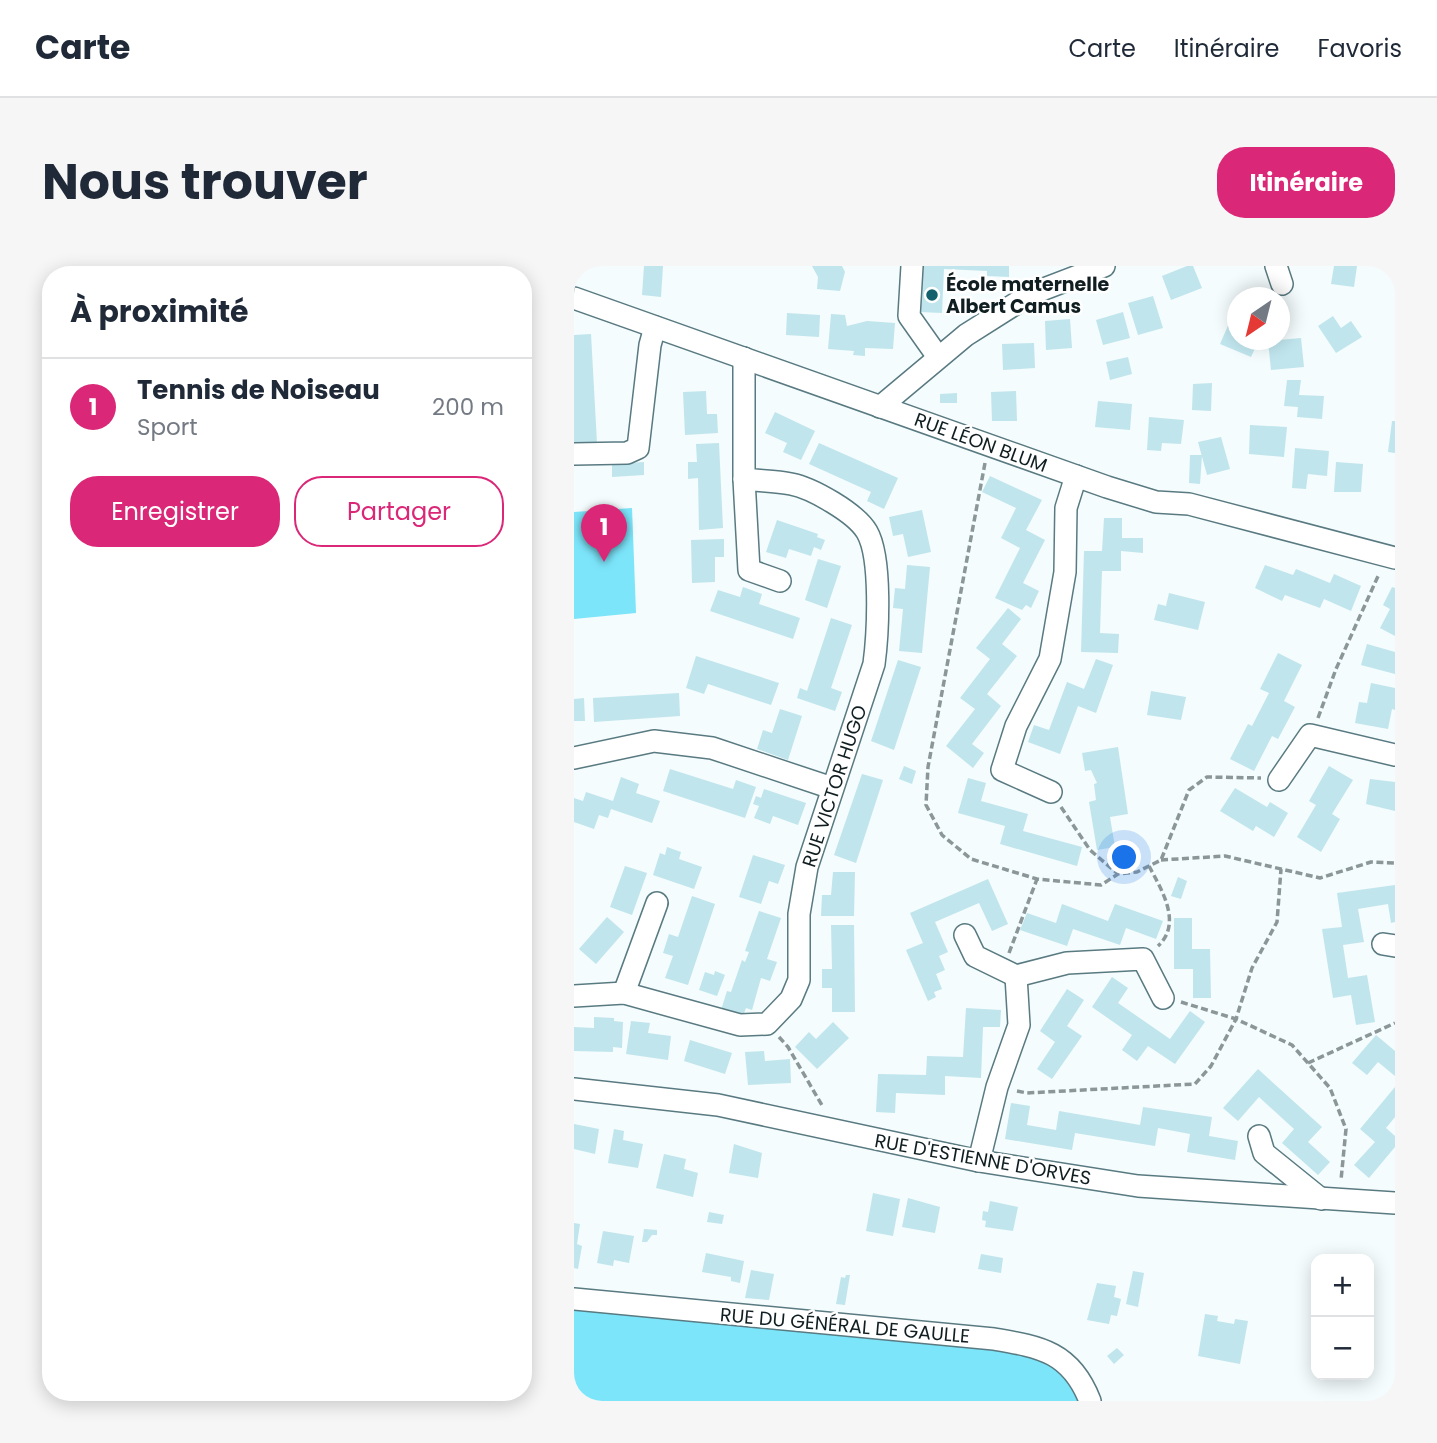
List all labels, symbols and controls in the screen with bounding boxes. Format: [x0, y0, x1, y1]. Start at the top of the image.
text: Carte [35, 24, 130, 71]
text: Carte [1068, 32, 1136, 65]
text: Itinéraire [1174, 32, 1279, 65]
text: Favoris [1317, 32, 1402, 65]
button: Itinéraire [1217, 147, 1395, 218]
text: Nous trouver [42, 148, 368, 216]
place label: École maternelle Albert Camus [946, 271, 1110, 320]
marker: École maternelle Albert Camus [924, 287, 940, 303]
north arrow [1227, 287, 1290, 350]
text: À proximité [70, 290, 249, 333]
text: Tennis de Noiseau [137, 372, 380, 408]
text: 1 [89, 391, 97, 423]
text: 200 m [432, 391, 504, 423]
street label: RUE LÉON BLUM [911, 406, 1051, 479]
text: Sport [137, 411, 198, 443]
button: Enregistrer [70, 476, 280, 547]
button: Partager [294, 476, 504, 547]
pin: 1 [581, 504, 627, 562]
street label: RUE VICTOR HUGO [796, 702, 873, 871]
your location [1107, 840, 1141, 874]
street label: RUE D'ESTIENNE D'ORVES [872, 1127, 1093, 1192]
map controls [1311, 1254, 1374, 1380]
button: + [1311, 1254, 1374, 1317]
street label: RUE DU GÉNÉRAL DE GAULLE [719, 1301, 971, 1350]
button: − [1311, 1317, 1374, 1380]

